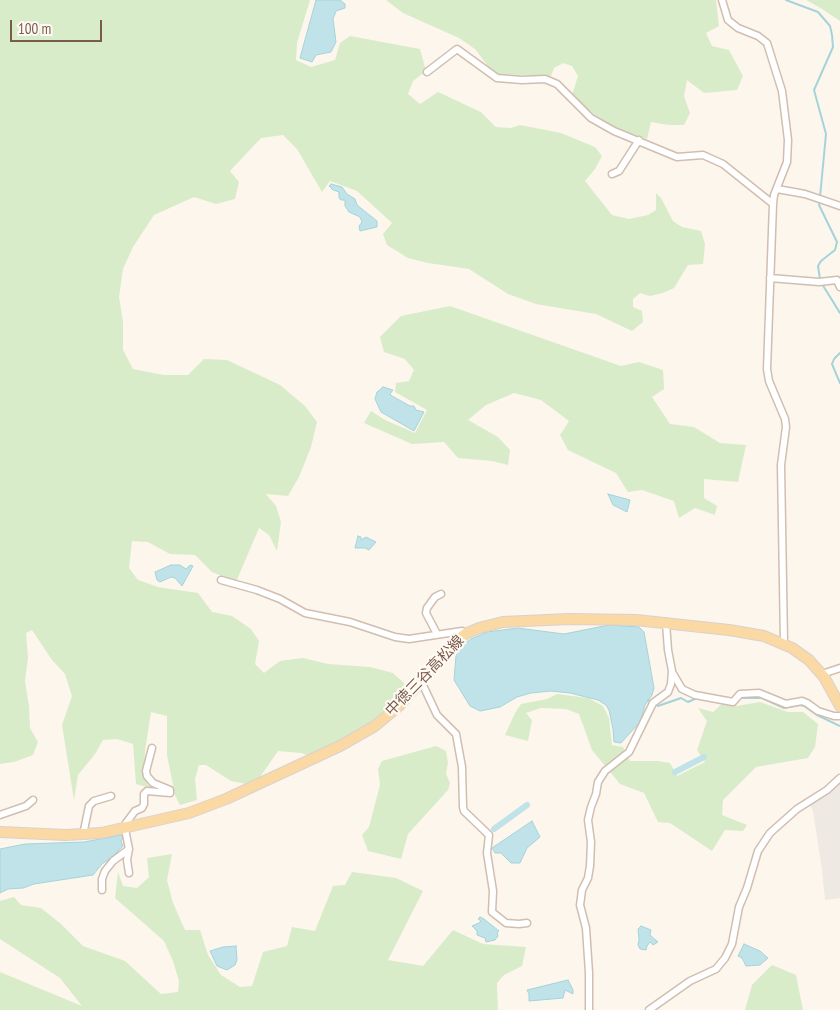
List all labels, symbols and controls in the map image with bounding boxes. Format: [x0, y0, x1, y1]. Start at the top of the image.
scale bar [12, 10, 105, 42]
text: 100 m [18, 19, 51, 38]
street label: 中徳三谷高松線 [382, 632, 468, 720]

